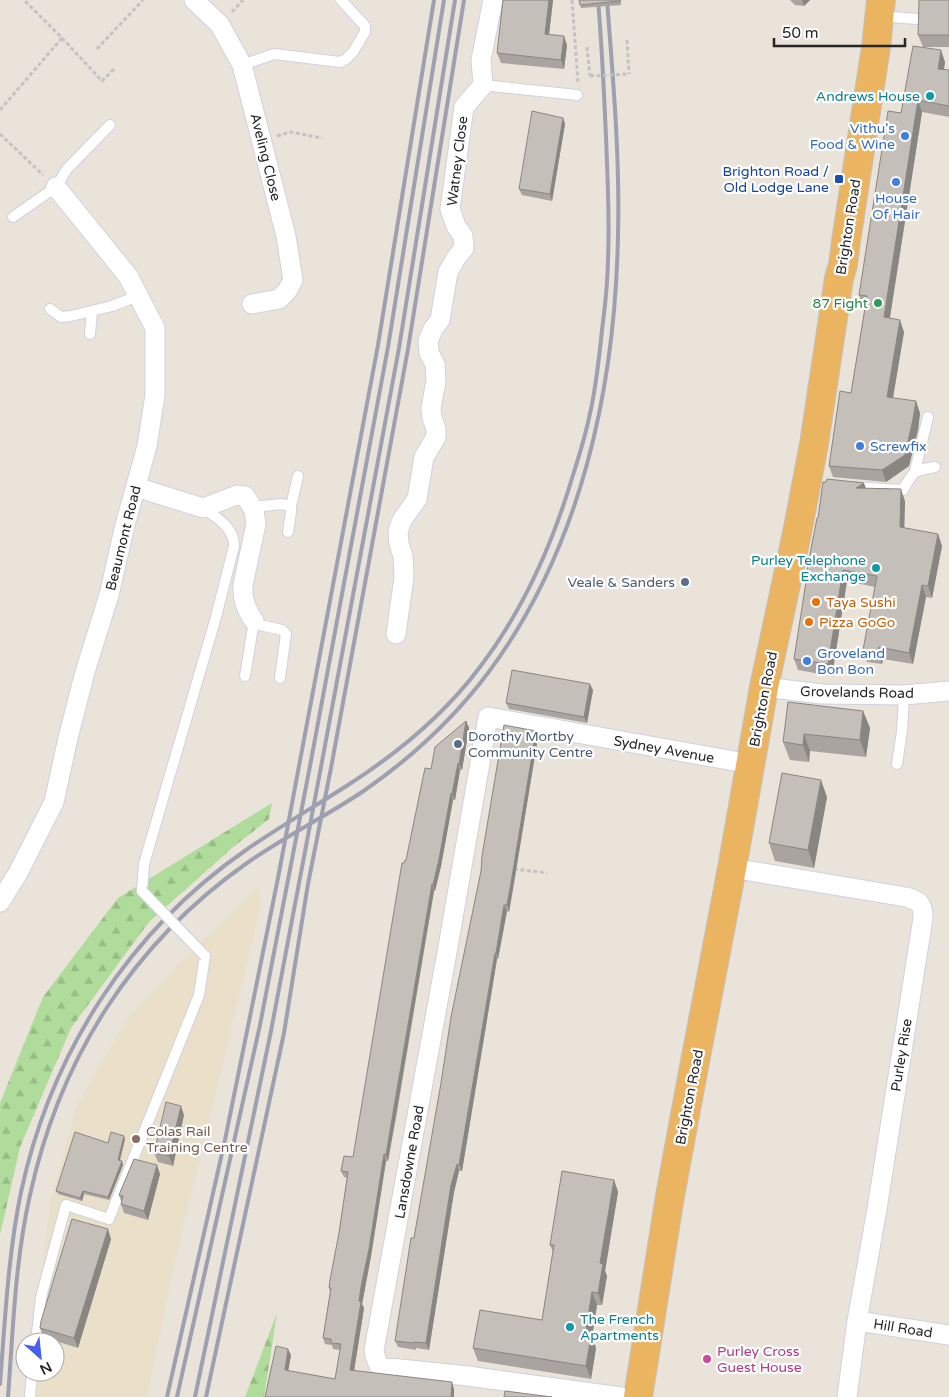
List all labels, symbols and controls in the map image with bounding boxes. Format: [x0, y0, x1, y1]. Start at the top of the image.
scale bar [774, 15, 905, 47]
text: 50 m [782, 24, 819, 42]
place label: Andrews House [816, 88, 920, 105]
marker: Andrews House [924, 90, 936, 102]
street label: Aveling Close [246, 112, 285, 203]
street label: Watney Close [444, 115, 471, 207]
place label: Vithu's Food & Wine [810, 120, 895, 153]
marker: Vithu's Food & Wine [899, 130, 911, 142]
place label: Brighton Road / Old Lodge Lane [722, 163, 829, 196]
marker: Brighton Road / Old Lodge Lane [833, 173, 845, 185]
marker: House Of Hair [890, 176, 902, 188]
street label: Brighton Road [833, 178, 864, 276]
place label: House Of Hair [872, 190, 920, 223]
place label: 87 Fight [812, 295, 869, 312]
marker: 87 Fight [872, 297, 884, 309]
place label: Screwfix [870, 438, 927, 455]
marker: Screwfix [854, 440, 866, 452]
street label: Beaumont Road [102, 484, 145, 592]
place label: Purley Telephone Exchange [751, 552, 866, 585]
marker: Purley Telephone Exchange [870, 562, 882, 574]
place label: Veale & Sanders [567, 574, 675, 591]
marker: Veale & Sanders [679, 576, 691, 588]
place label: Taya Sushi [826, 594, 896, 611]
marker: Taya Sushi [810, 596, 822, 608]
place label: Pizza GoGo [819, 614, 895, 631]
marker: Pizza GoGo [803, 616, 815, 628]
place label: Groveland Bon Bon [817, 645, 885, 678]
street label: Brighton Road [746, 650, 781, 748]
marker: Groveland Bon Bon [801, 655, 813, 667]
street label: Grovelands Road [800, 683, 914, 702]
place label: Dorothy Mortby Community Centre [468, 728, 593, 761]
street label: Sydney Avenue [612, 732, 716, 767]
marker: Dorothy Mortby Community Centre [452, 738, 464, 750]
street label: Purley Rise [887, 1017, 916, 1093]
street label: Brighton Road [672, 1048, 707, 1146]
street label: Lansdowne Road [391, 1104, 428, 1220]
place label: Colas Rail Training Centre [146, 1123, 248, 1156]
marker: Colas Rail Training Centre [130, 1133, 142, 1145]
place label: The French Apartments [580, 1311, 659, 1344]
street label: Hill Road [872, 1315, 934, 1342]
marker: The French Apartments [564, 1321, 576, 1333]
north arrow [15, 1332, 65, 1382]
place label: Purley Cross Guest House [717, 1343, 802, 1376]
marker: Purley Cross Guest House [701, 1353, 713, 1365]
text: N [37, 1358, 55, 1378]

